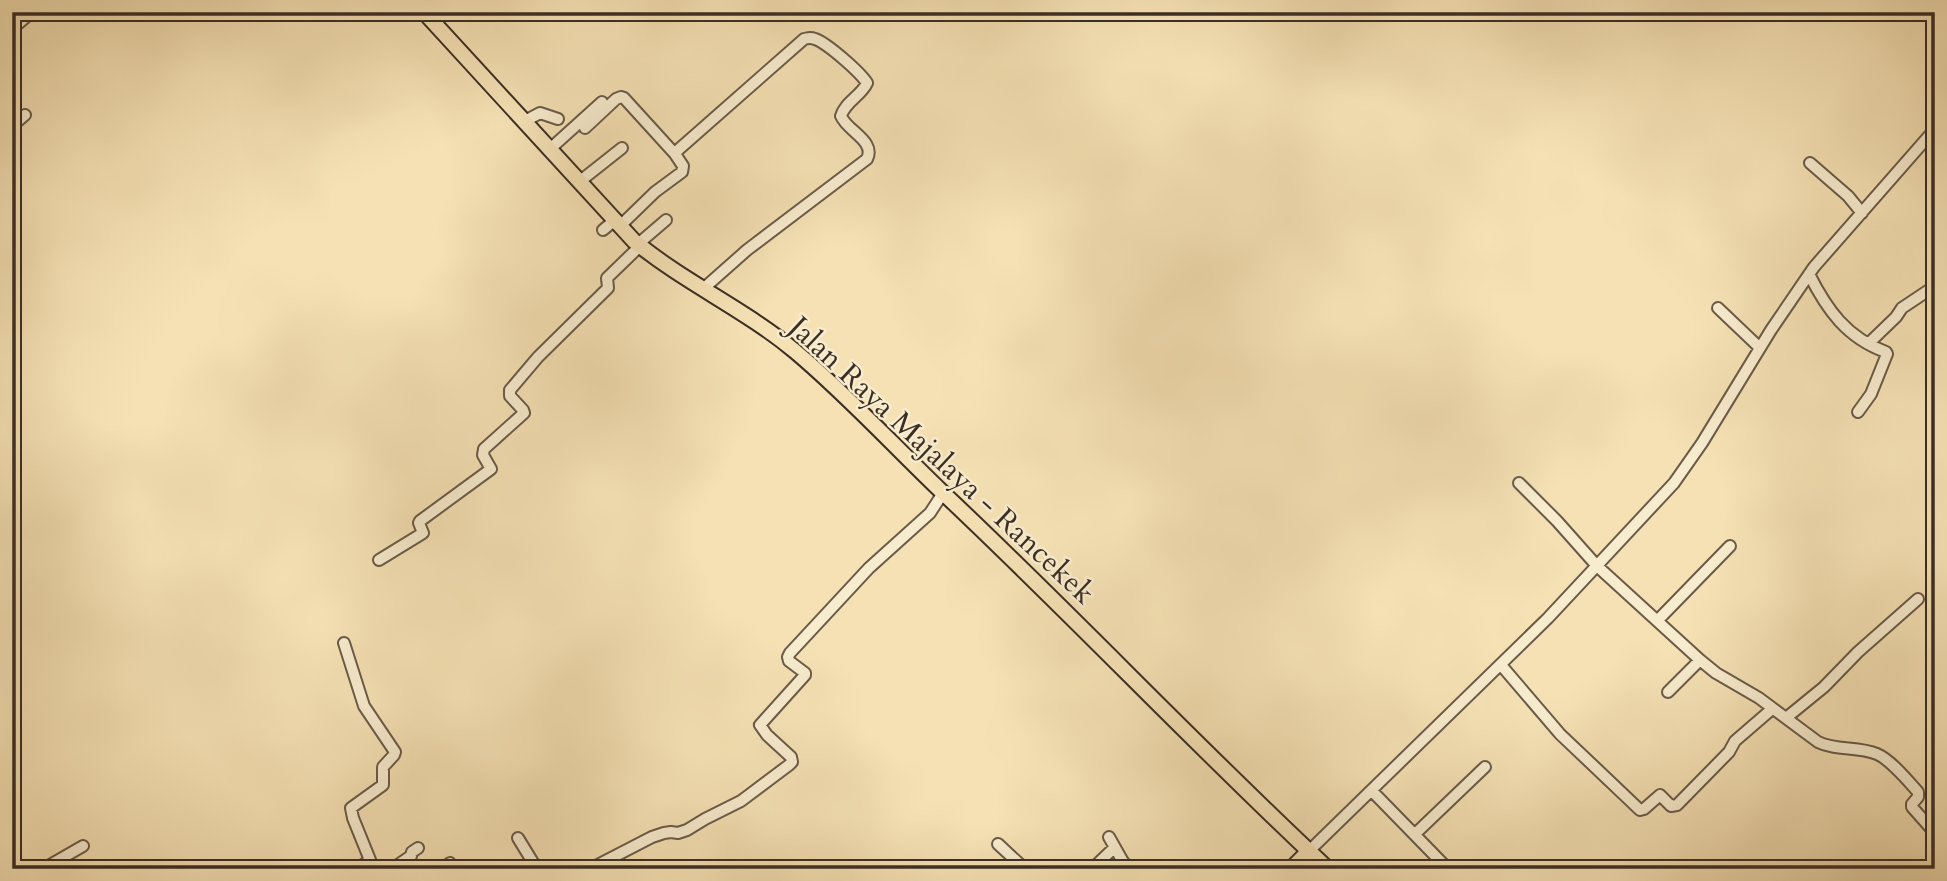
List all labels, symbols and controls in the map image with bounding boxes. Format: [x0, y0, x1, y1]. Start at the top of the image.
street label: Jalan Raya Majalaya - Rancekek [777, 305, 1104, 613]

